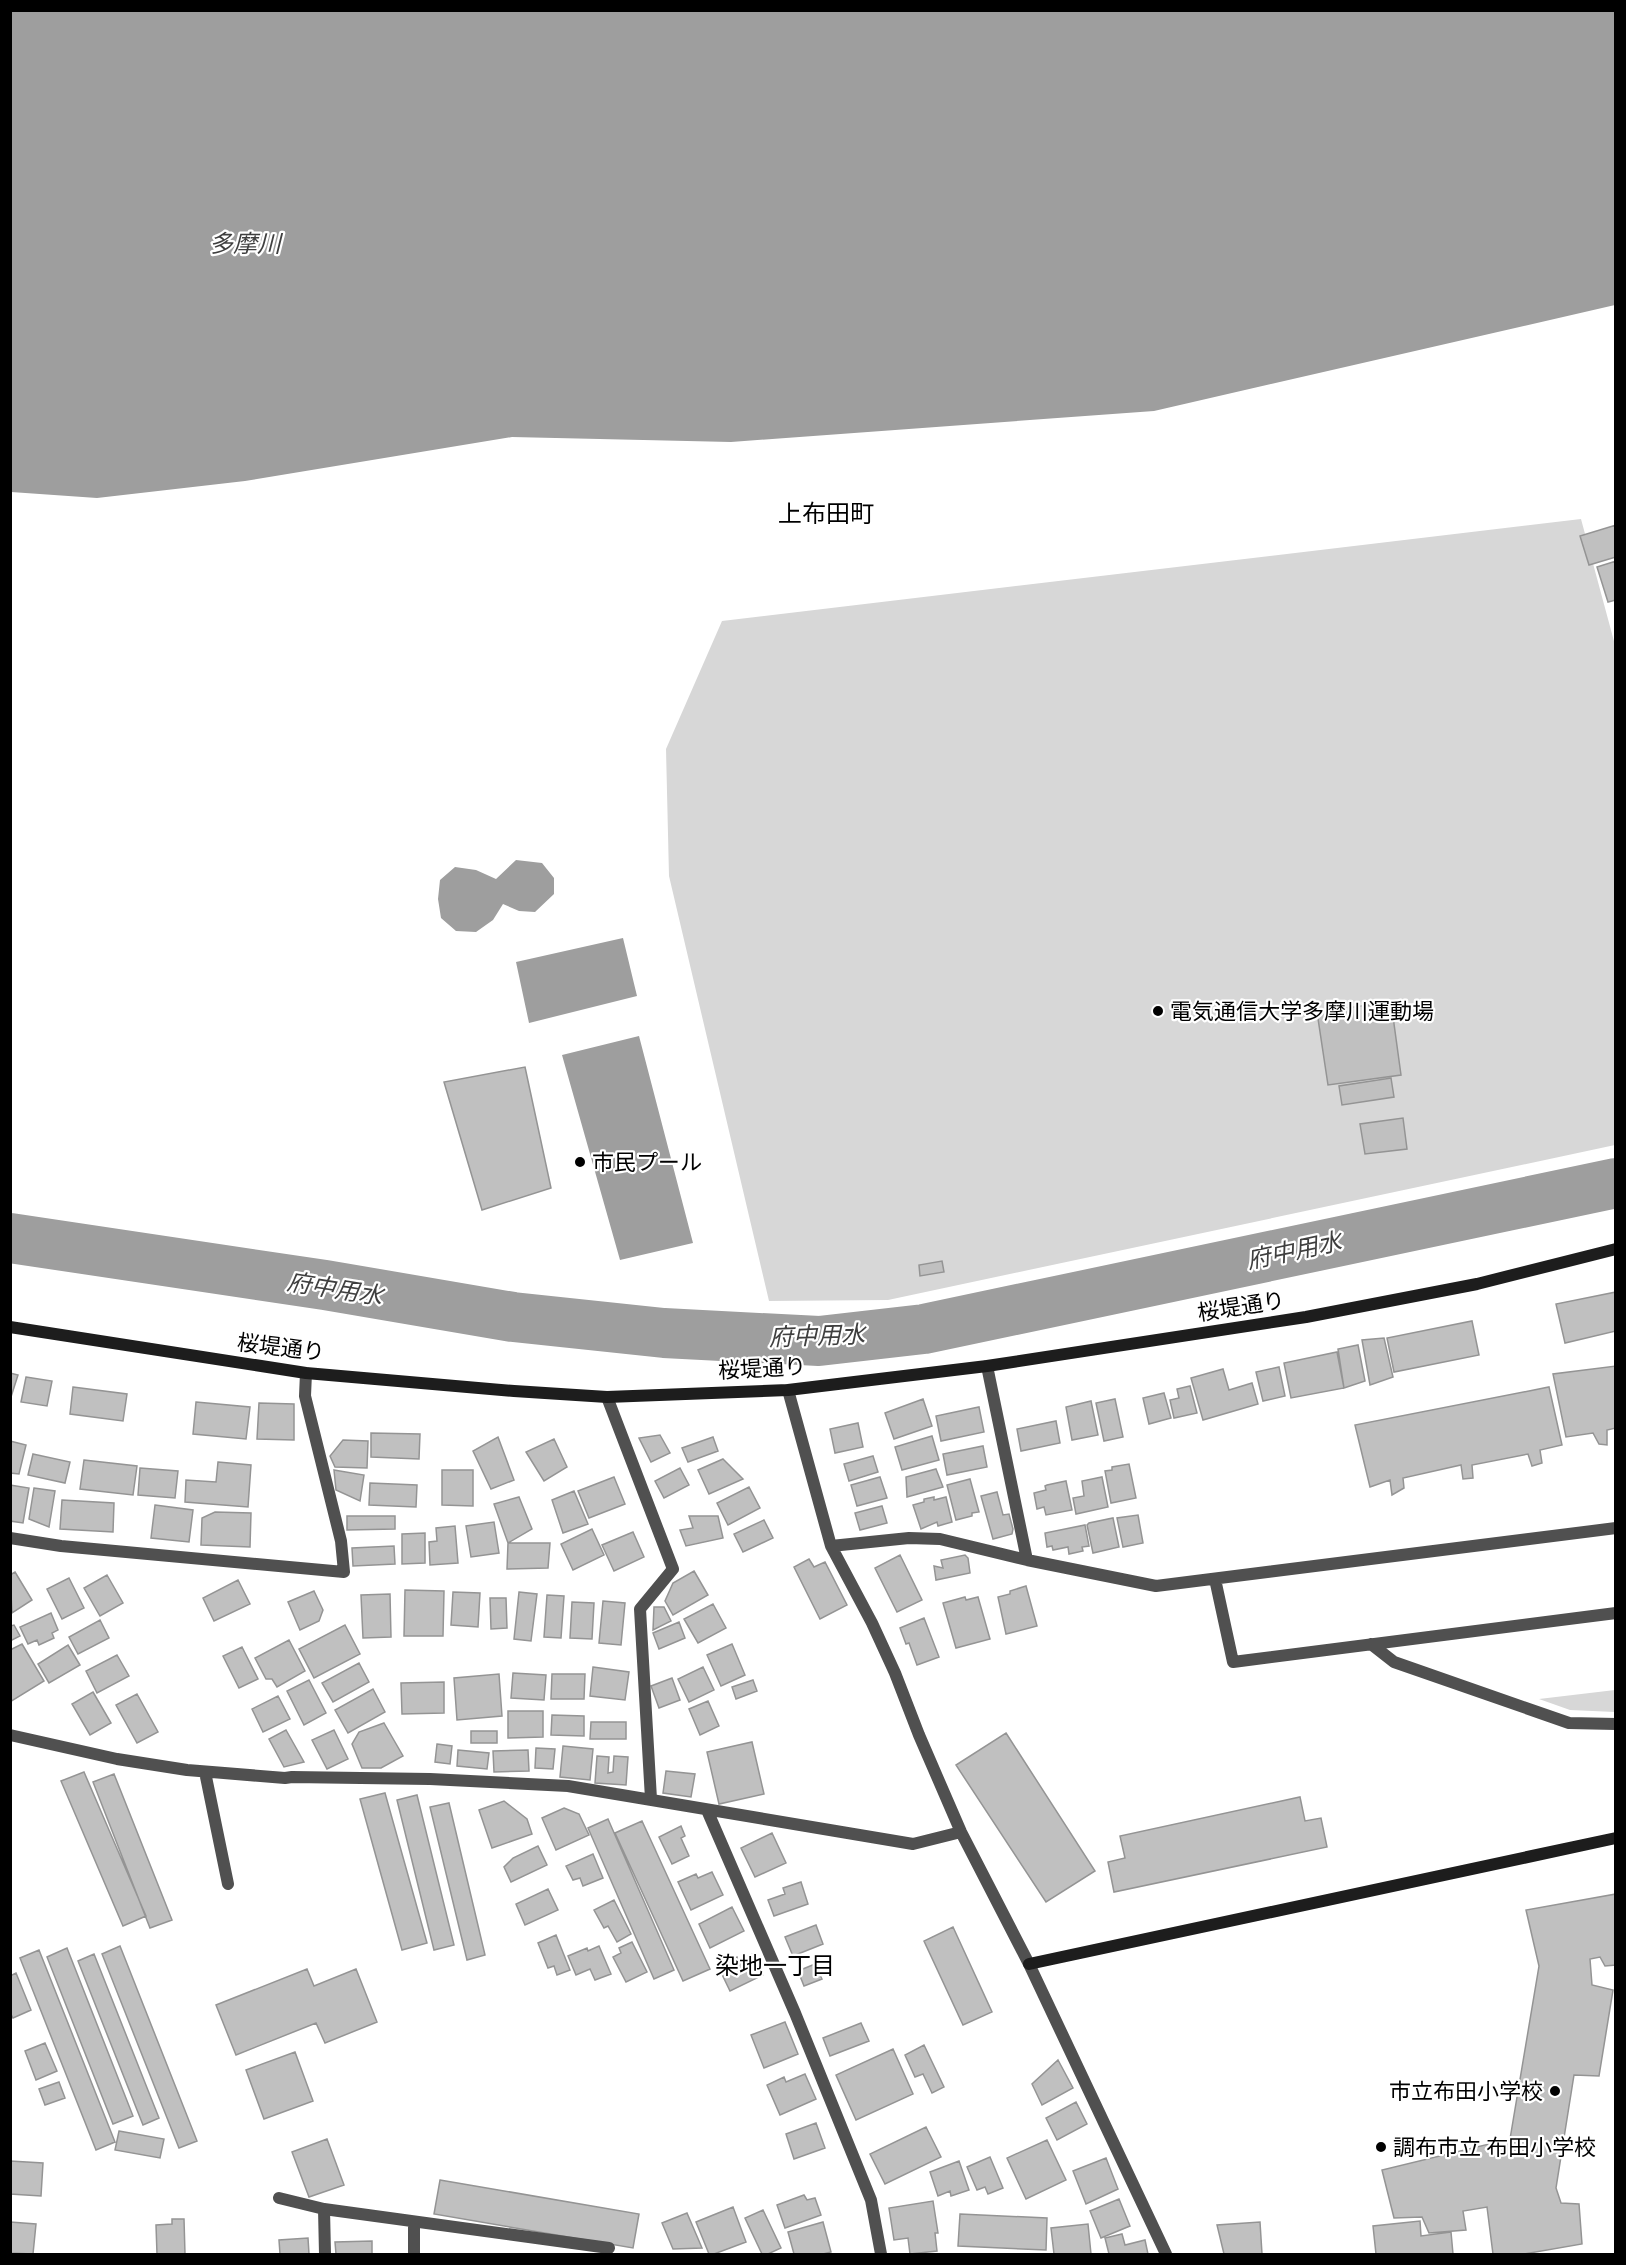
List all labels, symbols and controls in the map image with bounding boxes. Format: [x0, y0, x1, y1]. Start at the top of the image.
water label: 多摩川 [209, 229, 284, 258]
district label: 上布田町 [778, 499, 874, 528]
place label: 電気通信大学多摩川運動場 [1170, 998, 1434, 1025]
marker: 電気通信大学多摩川運動場 [1151, 1004, 1165, 1018]
place label: 市民プール [592, 1149, 702, 1176]
marker: 市民プール [573, 1155, 587, 1169]
water label: 府中用水 [1244, 1226, 1347, 1275]
water label: 府中用水 [285, 1267, 388, 1311]
street label: 桜堤通り [1196, 1286, 1287, 1327]
water label: 府中用水 [769, 1319, 868, 1352]
street label: 桜堤通り [236, 1329, 326, 1366]
street label: 桜堤通り [717, 1353, 807, 1384]
district label: 染地一丁目 [715, 1951, 835, 1980]
place label: 市立布田小学校 [1389, 2078, 1543, 2105]
marker: 市立布田小学校 [1548, 2084, 1562, 2098]
place label: 調布市立 布田小学校 [1393, 2134, 1596, 2161]
marker: 調布市立 布田小学校 [1374, 2140, 1388, 2154]

